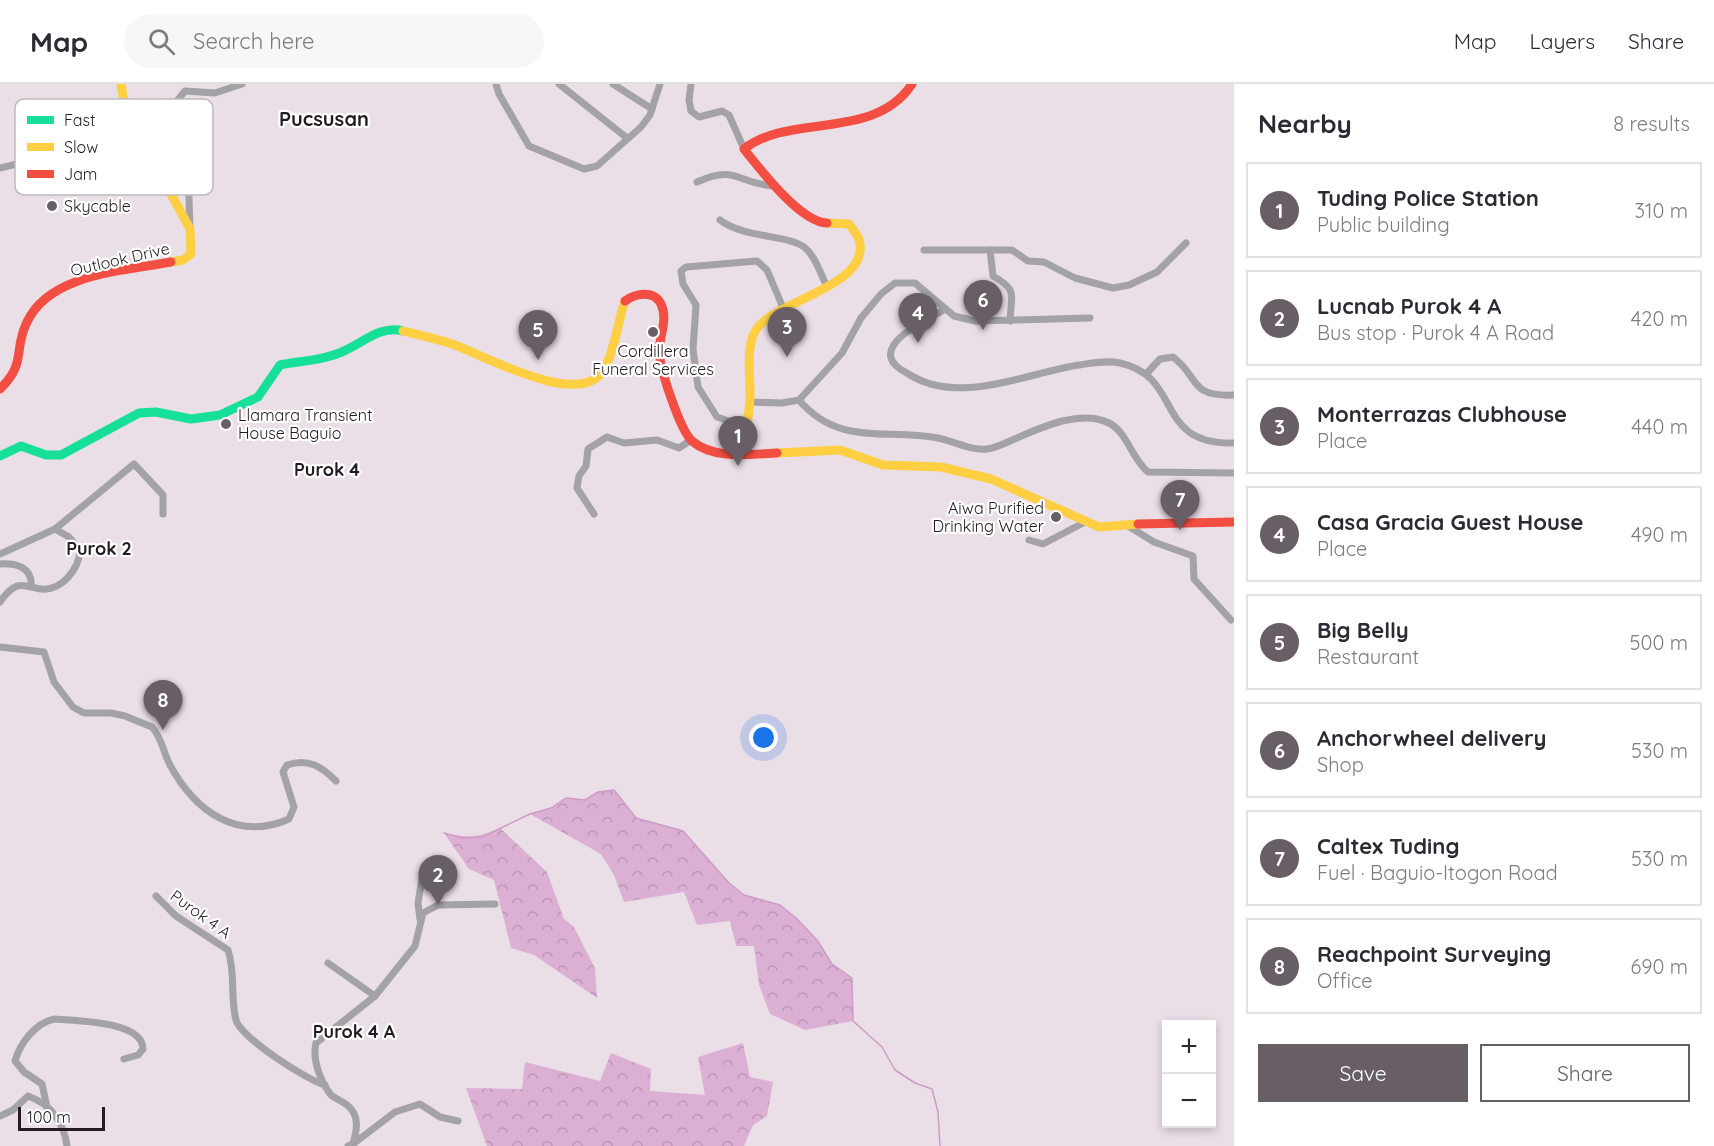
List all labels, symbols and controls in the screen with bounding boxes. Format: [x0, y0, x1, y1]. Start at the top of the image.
search box [124, 14, 544, 68]
text: Map [30, 24, 88, 59]
icon: search [145, 25, 178, 58]
text: Search here [193, 27, 315, 55]
text: Map [1454, 28, 1497, 54]
text: Layers [1530, 28, 1595, 54]
text: Share [1628, 28, 1684, 54]
legend [15, 99, 213, 195]
district label: Pucsusan [279, 106, 369, 131]
text: Nearby [1258, 107, 1352, 140]
text: Fast [64, 110, 95, 130]
text: 8 results [1613, 111, 1690, 136]
text: Slow [64, 137, 98, 157]
text: Jam [64, 164, 97, 184]
text: Tuding Police Station [1317, 184, 1539, 212]
place label: Skycable [64, 196, 131, 216]
text: 1 [1276, 198, 1283, 223]
text: 310 m [1635, 198, 1688, 223]
marker: Skycable [45, 199, 59, 213]
text: Public building [1317, 212, 1450, 237]
street label: Outlook Drive [69, 238, 171, 280]
pin: 6 [964, 280, 1002, 330]
text: Lucnab Purok 4 A [1317, 292, 1501, 320]
pin: 4 [898, 294, 938, 343]
text: 2 [1274, 306, 1285, 331]
text: 420 m [1631, 306, 1688, 331]
pin: 3 [768, 308, 806, 357]
pin: 5 [518, 310, 558, 360]
text: Bus stop · Purok 4 A Road [1317, 320, 1554, 345]
marker: Cordillera Funeral Services [646, 325, 660, 339]
place label: Cordillera Funeral Services [592, 341, 714, 379]
text: Monterrazas Clubhouse [1317, 400, 1567, 428]
place label: Llamara Transient House Baguio [238, 405, 372, 443]
text: 3 [1274, 414, 1285, 439]
text: 440 m [1631, 414, 1688, 439]
pin: 1 [718, 416, 758, 466]
marker: Llamara Transient House Baguio [219, 417, 233, 431]
text: Place [1317, 428, 1367, 453]
district label: Purok 4 [294, 458, 360, 481]
pin: 7 [1160, 480, 1200, 530]
place label: Aiwa Purified Drinking Water [933, 498, 1044, 536]
text: Casa Gracia Guest House [1317, 508, 1583, 536]
marker: Aiwa Purified Drinking Water [1049, 510, 1063, 524]
text: 4 [1274, 522, 1285, 547]
text: 490 m [1631, 522, 1688, 547]
text: Place [1317, 536, 1367, 561]
district label: Purok 2 [66, 537, 132, 560]
text: Big Belly [1317, 616, 1409, 644]
text: 5 [1274, 630, 1285, 655]
text: 500 m [1630, 630, 1688, 655]
text: Restaurant [1317, 644, 1419, 669]
pin: 8 [144, 680, 182, 730]
your location [749, 723, 778, 752]
text: Anchorwheel delivery [1317, 724, 1546, 752]
text: 6 [1274, 738, 1285, 763]
text: 530 m [1631, 738, 1688, 763]
text: Shop [1317, 752, 1364, 777]
text: Caltex Tuding [1317, 832, 1459, 860]
text: 7 [1274, 846, 1285, 871]
text: 530 m [1631, 846, 1688, 871]
pin: 2 [418, 856, 458, 905]
text: Fuel · Baguio-Itogon Road [1317, 860, 1558, 885]
street label: Purok 4 A [167, 885, 235, 943]
text: Reachpoint Surveying [1317, 940, 1551, 968]
text: 8 [1274, 954, 1285, 979]
text: 690 m [1630, 954, 1688, 979]
text: Office [1317, 968, 1373, 993]
district label: Purok 4 A [313, 1020, 396, 1043]
map controls [1162, 1020, 1216, 1128]
button: + [1162, 1020, 1216, 1074]
button: Save [1258, 1044, 1468, 1102]
button: Share [1480, 1044, 1690, 1102]
button: − [1162, 1074, 1216, 1128]
scale bar [18, 1104, 105, 1132]
text: 100 m [27, 1107, 71, 1127]

